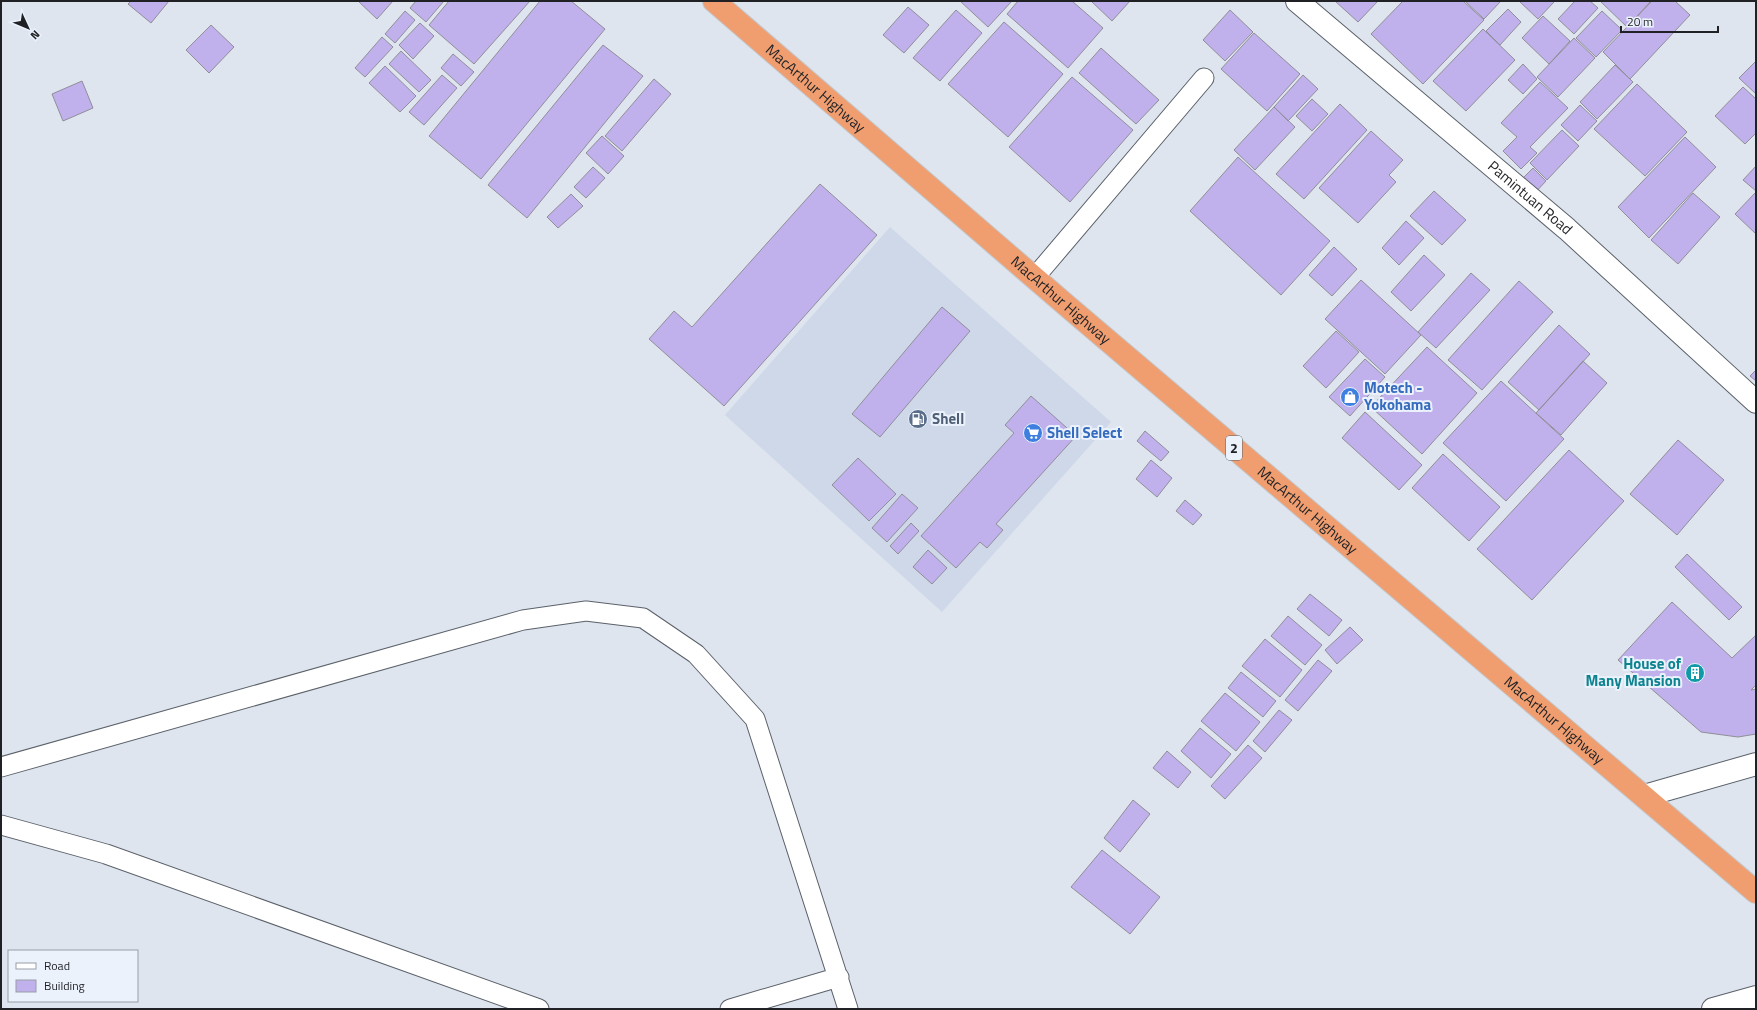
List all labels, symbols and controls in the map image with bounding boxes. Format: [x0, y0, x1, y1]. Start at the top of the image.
north arrow [8, 8, 48, 48]
scale bar [1621, 8, 1718, 34]
text: 20 m [1627, 12, 1653, 31]
text: N [27, 27, 44, 43]
street label: MacArthur Highway [761, 38, 871, 138]
street label: Pamintuan Road [1483, 155, 1578, 240]
street label: MacArthur Highway [1006, 250, 1116, 350]
place label: Motech - Yokohama [1364, 376, 1431, 416]
shop icon: Motech - Yokohama [1339, 386, 1361, 408]
place label: Shell [932, 407, 964, 430]
fuel station icon: Shell [907, 408, 929, 430]
place label: Shell Select [1047, 421, 1123, 444]
supermarket icon: Shell Select [1022, 422, 1044, 444]
road number: 2 [1226, 436, 1242, 460]
street label: MacArthur Highway [1252, 460, 1363, 559]
place label: House of Many Mansion [1585, 652, 1682, 692]
building icon: House of Many Mansion [1684, 662, 1706, 684]
street label: MacArthur Highway [1499, 670, 1610, 769]
legend [8, 950, 138, 1002]
text: Road [44, 956, 70, 975]
text: Building [44, 976, 85, 995]

